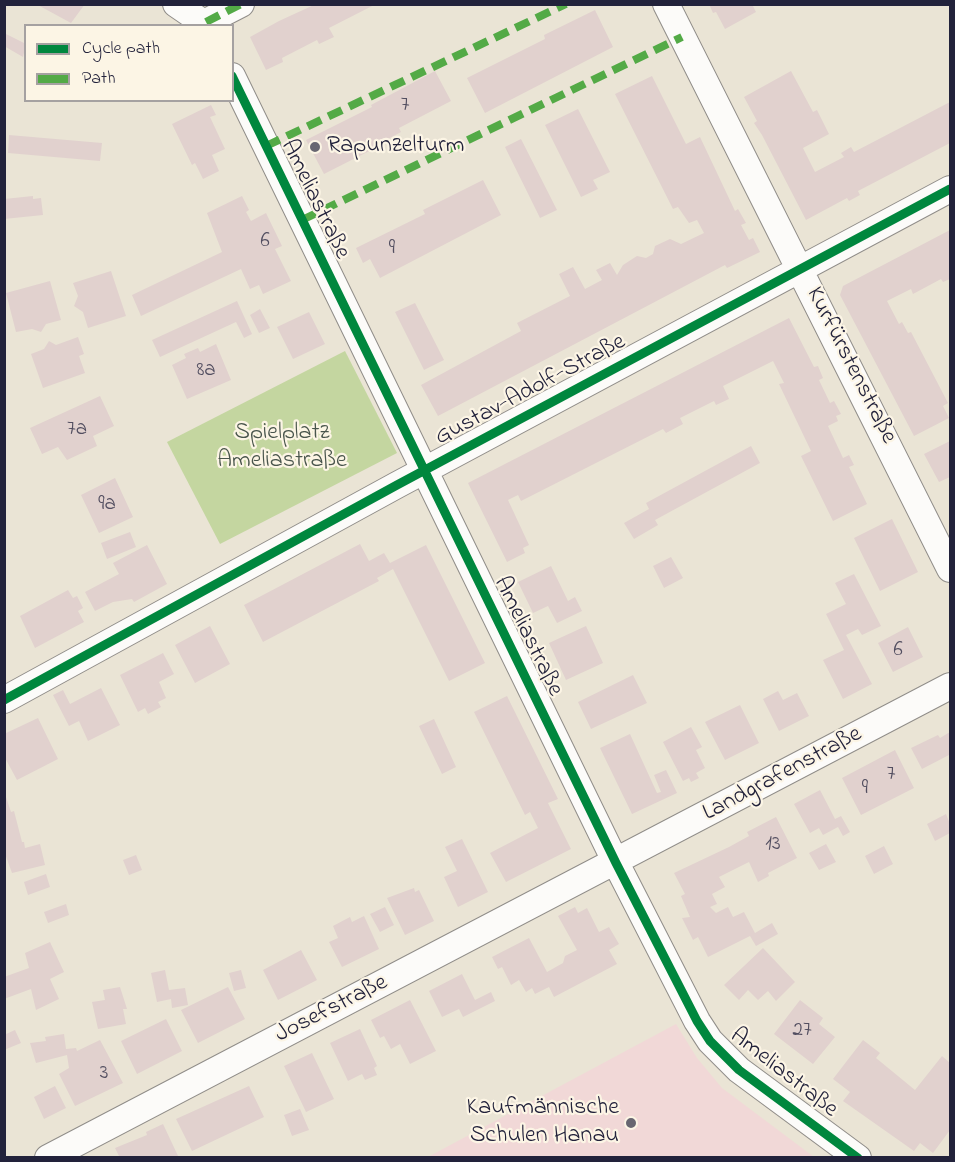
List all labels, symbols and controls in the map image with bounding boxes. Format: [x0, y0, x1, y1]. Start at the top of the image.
legend [24, 24, 234, 102]
text: Cycle path [82, 36, 160, 62]
text: Path [82, 66, 116, 92]
house number: 7 [401, 94, 409, 120]
place label: Rapunzelturm [327, 133, 464, 161]
street label: Ameliastraße [273, 136, 355, 264]
marker: Rapunzelturm [308, 140, 322, 154]
house number: 6 [260, 230, 270, 256]
house number: 9 [389, 237, 395, 263]
street label: Kurfürstenstraße [798, 283, 902, 449]
street label: Gustav-Adolf-Straße [431, 329, 631, 453]
house number: 8a [196, 359, 216, 385]
house number: 7a [67, 418, 87, 444]
park label: Spielplatz Ameliastraße [217, 420, 347, 476]
house number: 9a [98, 493, 116, 519]
street label: Ameliastraße [486, 573, 568, 701]
house number: 6 [893, 639, 903, 665]
street label: Landgrafenstraße [699, 721, 867, 829]
house number: 7 [887, 763, 895, 789]
house number: 9 [862, 777, 868, 803]
house number: 13 [765, 833, 781, 859]
street label: Josefstraße [271, 969, 393, 1051]
house number: 27 [792, 1019, 812, 1045]
street label: Ameliastraße [723, 1023, 843, 1125]
house number: 3 [100, 1062, 108, 1088]
place label: Kaufmännische Schulen Hanau [467, 1095, 619, 1151]
marker: Kaufmännische Schulen Hanau [624, 1116, 638, 1130]

